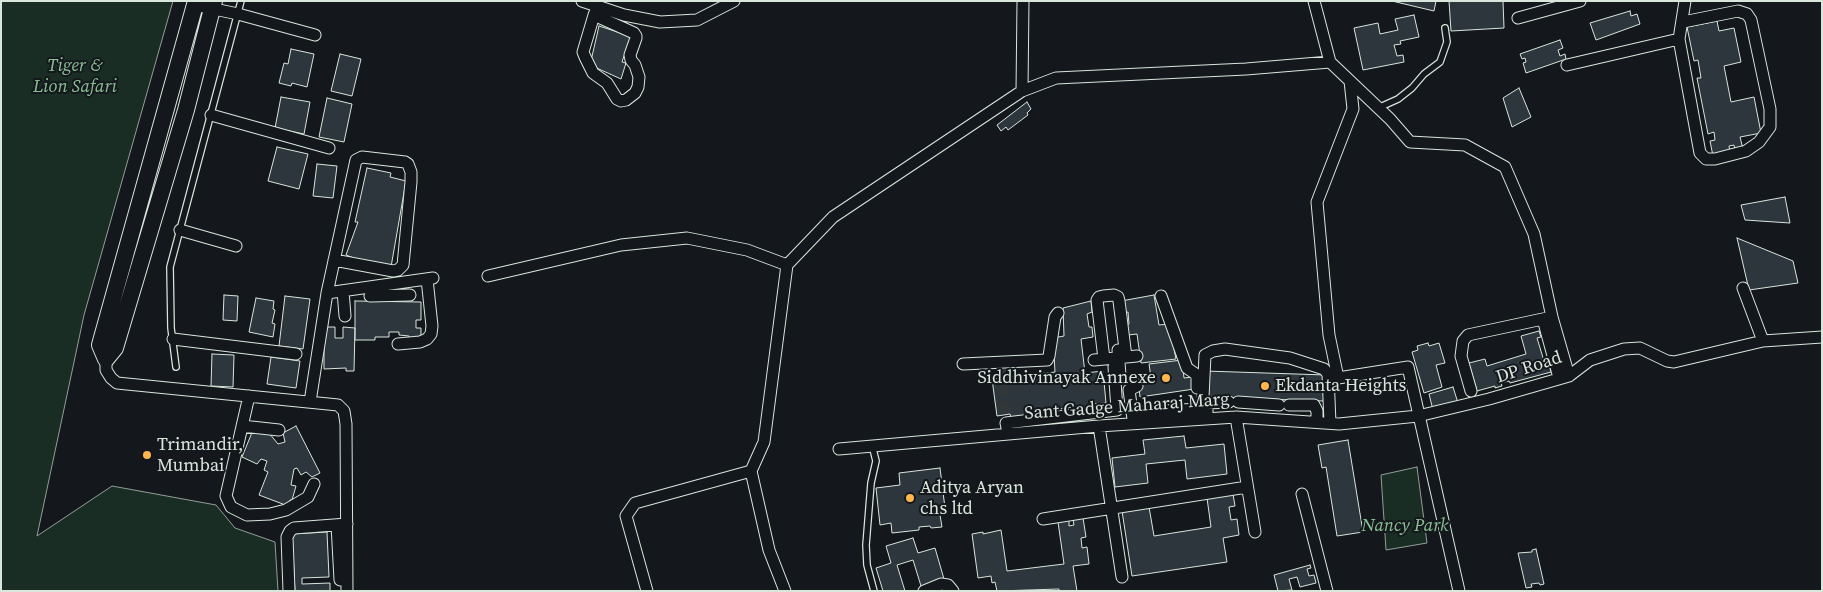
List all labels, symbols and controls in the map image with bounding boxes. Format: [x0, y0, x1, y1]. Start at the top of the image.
park label: Tiger & Lion Safari [33, 55, 117, 98]
street label: DP Road [1493, 347, 1565, 389]
place label: Siddhivinayak Annexe [977, 367, 1156, 389]
marker: Siddhivinayak Annexe [1160, 372, 1172, 384]
place label: Ekdanta Heights [1275, 375, 1406, 397]
marker: Ekdanta Heights [1259, 380, 1271, 392]
street label: Sant Gadge Maharaj Marg [1024, 389, 1230, 425]
place label: Trimandir, Mumbai [157, 434, 243, 476]
marker: Trimandir, Mumbai [141, 449, 153, 461]
place label: Aditya Aryan chs ltd [920, 477, 1024, 520]
marker: Aditya Aryan chs ltd [904, 492, 916, 504]
park label: Nancy Park [1361, 515, 1449, 537]

